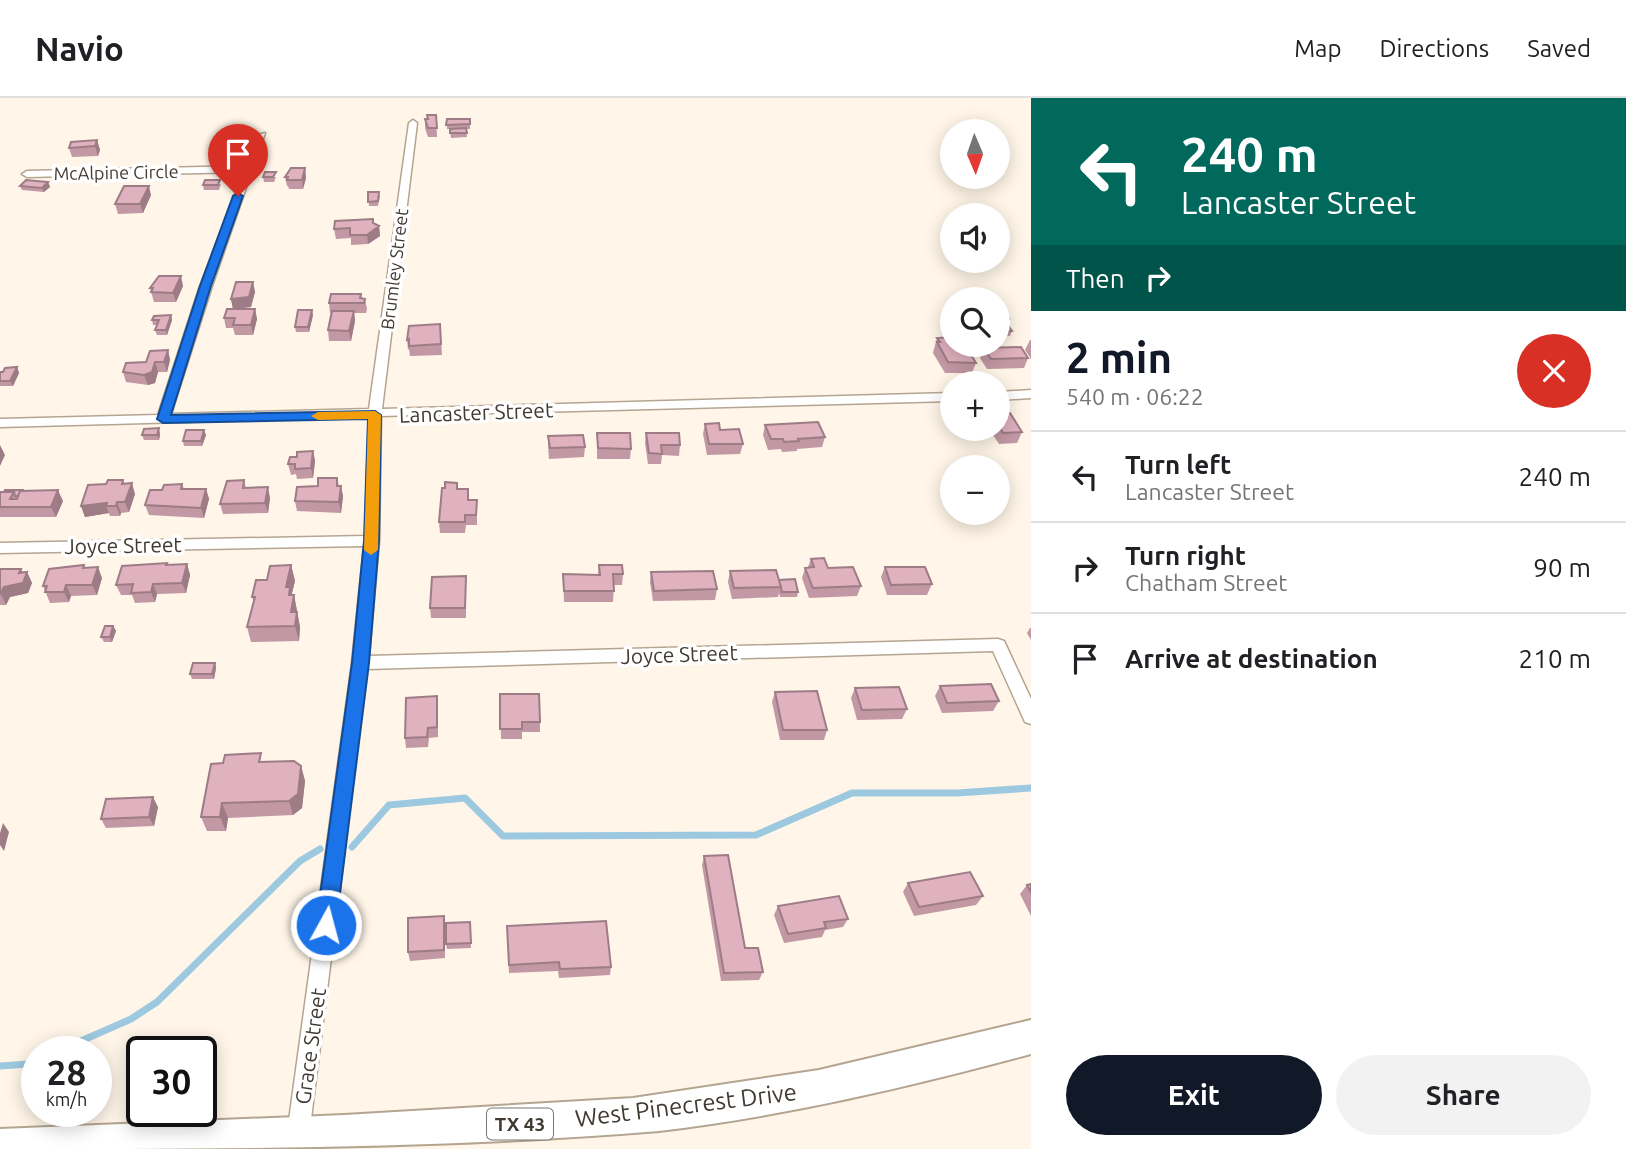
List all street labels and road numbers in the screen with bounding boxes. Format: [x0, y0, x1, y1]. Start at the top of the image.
street label: McAlpine Circle [53, 161, 179, 183]
street label: Brumley Street [377, 207, 411, 331]
street label: Lancaster Street [398, 397, 554, 427]
street label: Joyce Street [64, 532, 182, 558]
street label: Joyce Street [620, 640, 738, 668]
street label: Grace Street [290, 986, 330, 1106]
street label: West Pinecrest Drive [574, 1078, 798, 1132]
road number: TX 43 [487, 1108, 553, 1140]

